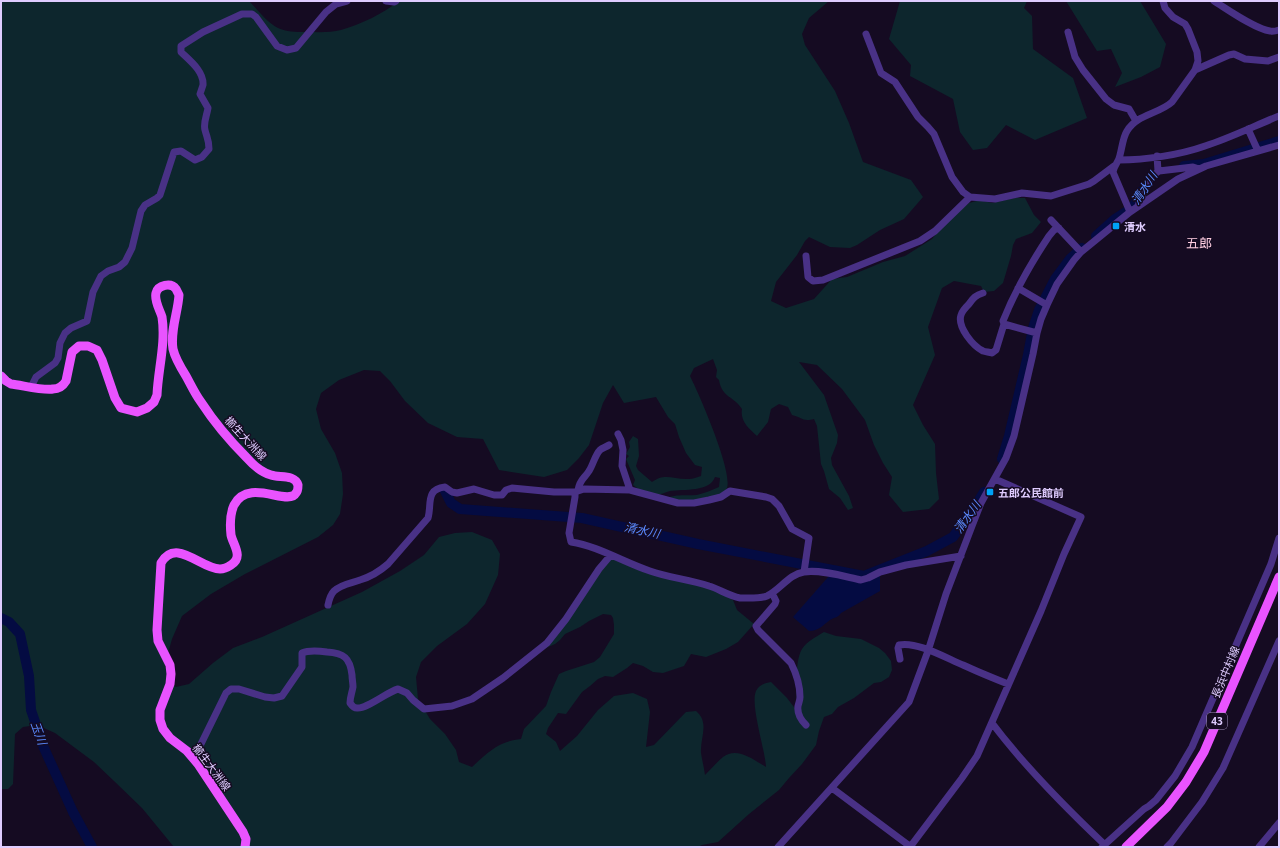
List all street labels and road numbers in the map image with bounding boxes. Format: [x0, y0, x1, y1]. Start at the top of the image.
street label: 櫛生大洲線 [222, 413, 270, 463]
street label: 長浜中村線 [1207, 644, 1243, 700]
road number: 43 [1207, 713, 1227, 729]
street label: 櫛生大洲線 [189, 741, 235, 793]

